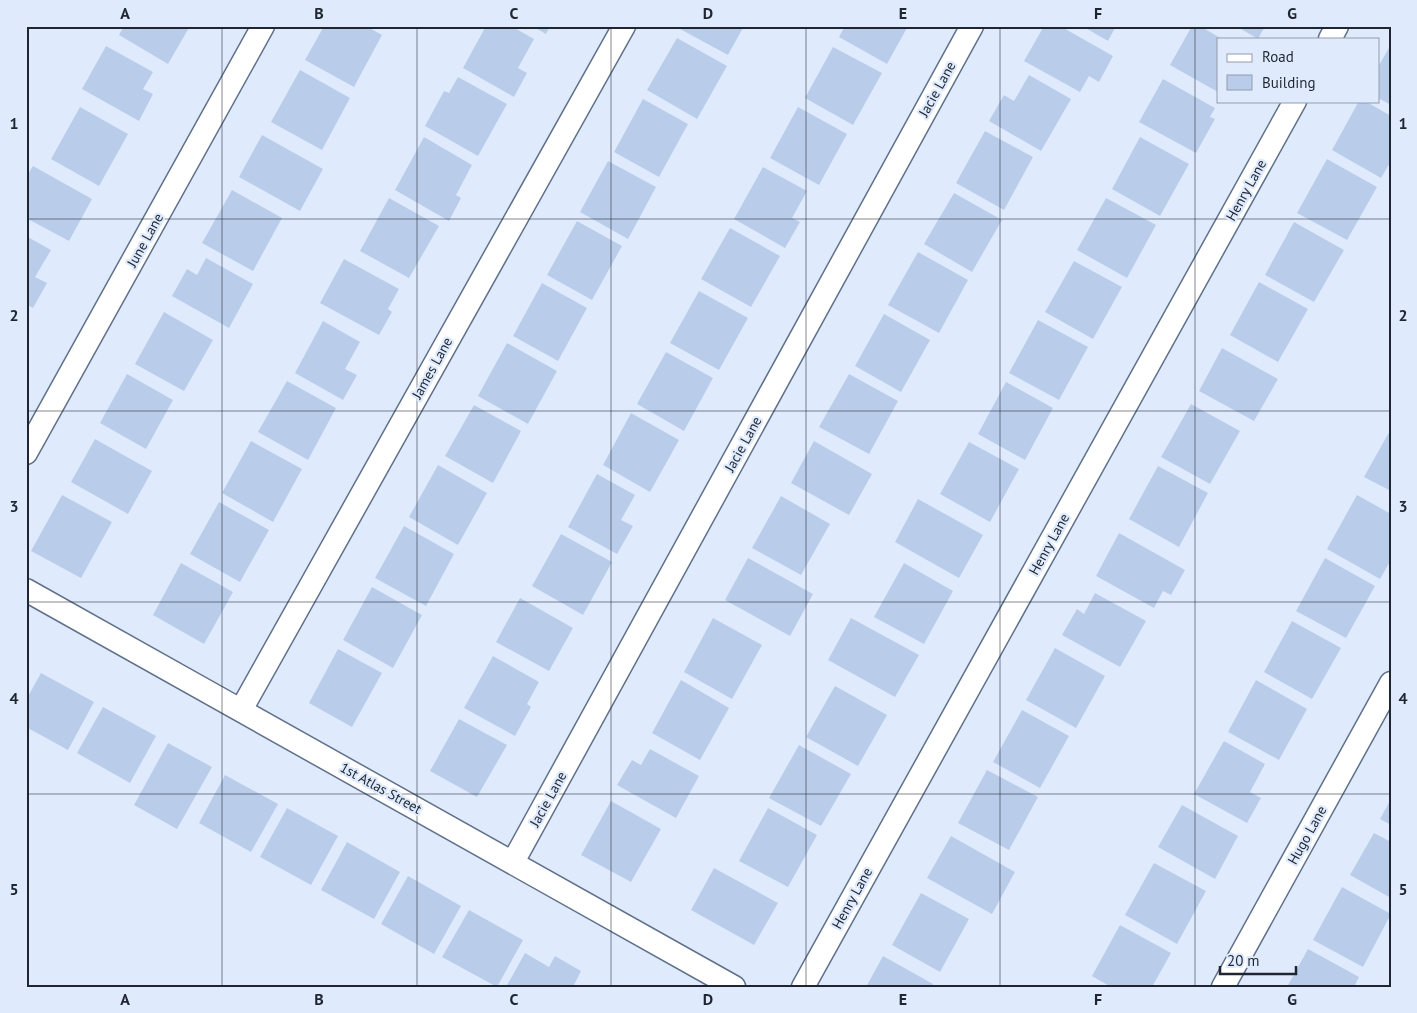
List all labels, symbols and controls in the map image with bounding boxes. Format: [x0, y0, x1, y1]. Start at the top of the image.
text: A [120, 3, 130, 23]
text: B [314, 3, 324, 23]
text: C [510, 3, 519, 23]
text: D [703, 3, 713, 23]
text: E [899, 3, 907, 23]
text: F [1094, 3, 1102, 23]
text: G [1287, 3, 1297, 23]
legend [1217, 38, 1380, 102]
text: Road [1262, 47, 1294, 66]
street label: Jacie Lane [914, 58, 960, 121]
text: Building [1262, 73, 1316, 92]
text: 1 [9, 113, 19, 133]
text: 1 [1398, 113, 1408, 133]
street label: Henry Lane [1222, 156, 1270, 224]
street label: June Lane [122, 210, 167, 271]
text: 2 [9, 305, 19, 325]
text: 2 [1398, 305, 1408, 325]
street label: James Lane [407, 334, 456, 403]
street label: Jacie Lane [720, 413, 766, 476]
text: 3 [9, 496, 19, 516]
text: 3 [1398, 496, 1408, 516]
street label: Henry Lane [1025, 510, 1073, 578]
text: 4 [9, 688, 19, 708]
text: 4 [1398, 688, 1408, 708]
street label: 1st Atlas Street [337, 758, 425, 818]
street label: Jacie Lane [525, 768, 571, 831]
street label: Hugo Lane [1284, 802, 1330, 868]
street label: Henry Lane [828, 864, 876, 932]
text: 5 [9, 879, 19, 899]
text: 5 [1398, 879, 1408, 899]
scale bar [1220, 943, 1296, 975]
text: 20 m [1227, 951, 1260, 970]
text: A [120, 989, 130, 1009]
text: B [314, 989, 324, 1009]
text: C [510, 989, 519, 1009]
text: D [703, 989, 713, 1009]
text: E [899, 989, 907, 1009]
text: F [1094, 989, 1102, 1009]
text: G [1287, 989, 1297, 1009]

